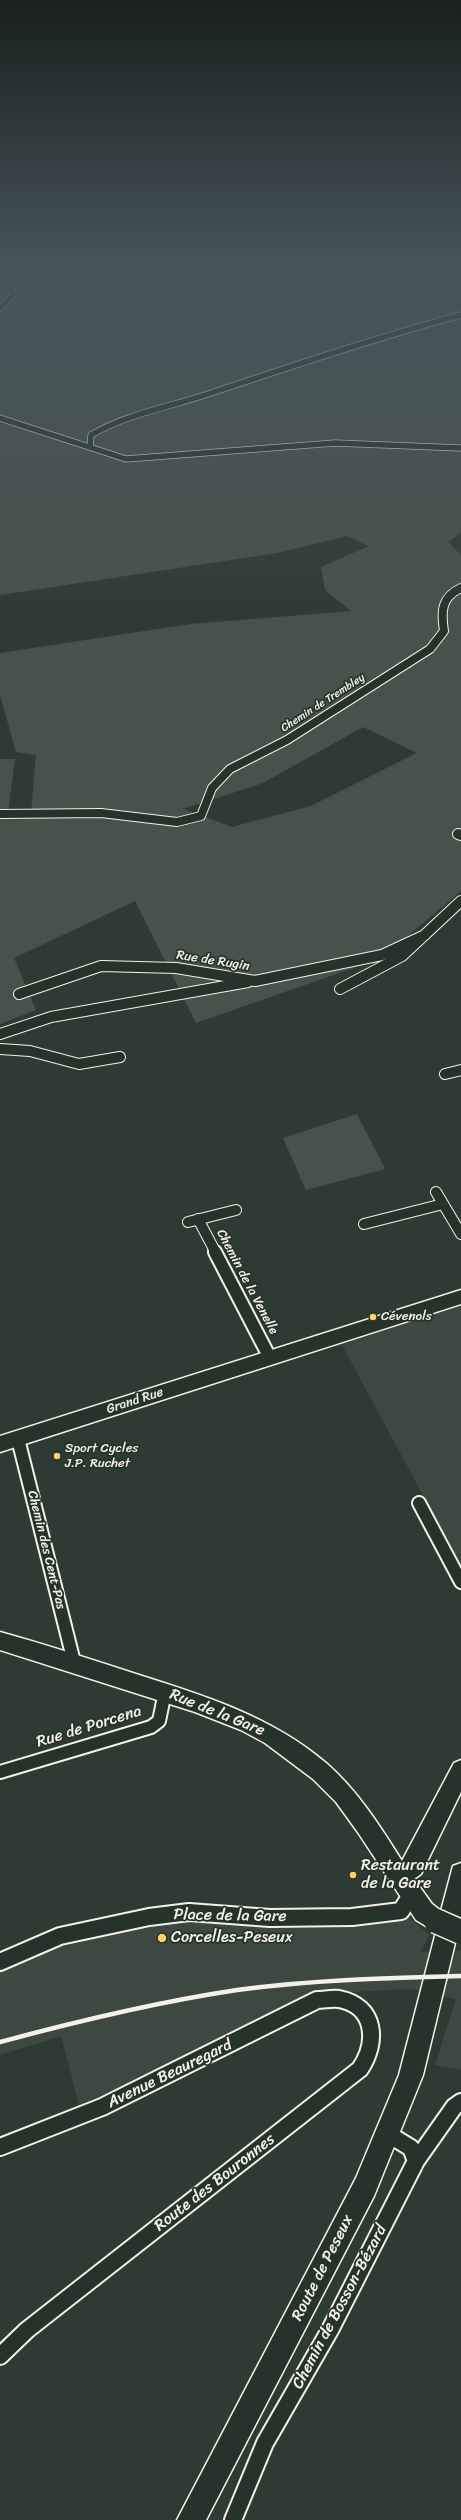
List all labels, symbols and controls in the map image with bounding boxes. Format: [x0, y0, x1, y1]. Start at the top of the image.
street label: Chemin de Trembley [279, 671, 367, 735]
street label: Rue de Rugin [175, 948, 251, 974]
street label: Chemin de la Venelle [213, 1227, 281, 1337]
place label: Cévenols [381, 1309, 432, 1325]
marker: Cévenols [368, 1312, 378, 1322]
street label: Grand Rue [105, 1385, 165, 1417]
place label: Sport Cycles J.P. Ruchet [65, 1441, 138, 1472]
marker: Sport Cycles J.P. Ruchet [52, 1451, 62, 1461]
street label: Chemin des Cent-Pas [24, 1489, 68, 1611]
street label: Rue de la Gare [167, 1685, 267, 1741]
street label: Rue de Porcena [34, 1702, 144, 1752]
place label: Restaurant de la Gare [361, 1856, 440, 1894]
marker: Restaurant de la Gare [348, 1870, 358, 1880]
street label: Place de la Gare [173, 1905, 287, 1927]
place label: Corcelles-Peseux [171, 1928, 293, 1948]
marker: Corcelles-Peseux [156, 1932, 168, 1944]
street label: Avenue Beauregard [105, 2036, 235, 2112]
street label: Route des Bouronnes [151, 2130, 279, 2236]
street label: Route de Peseux [288, 2212, 358, 2324]
street label: Chemin de Bosson-Bézard [289, 2222, 391, 2392]

